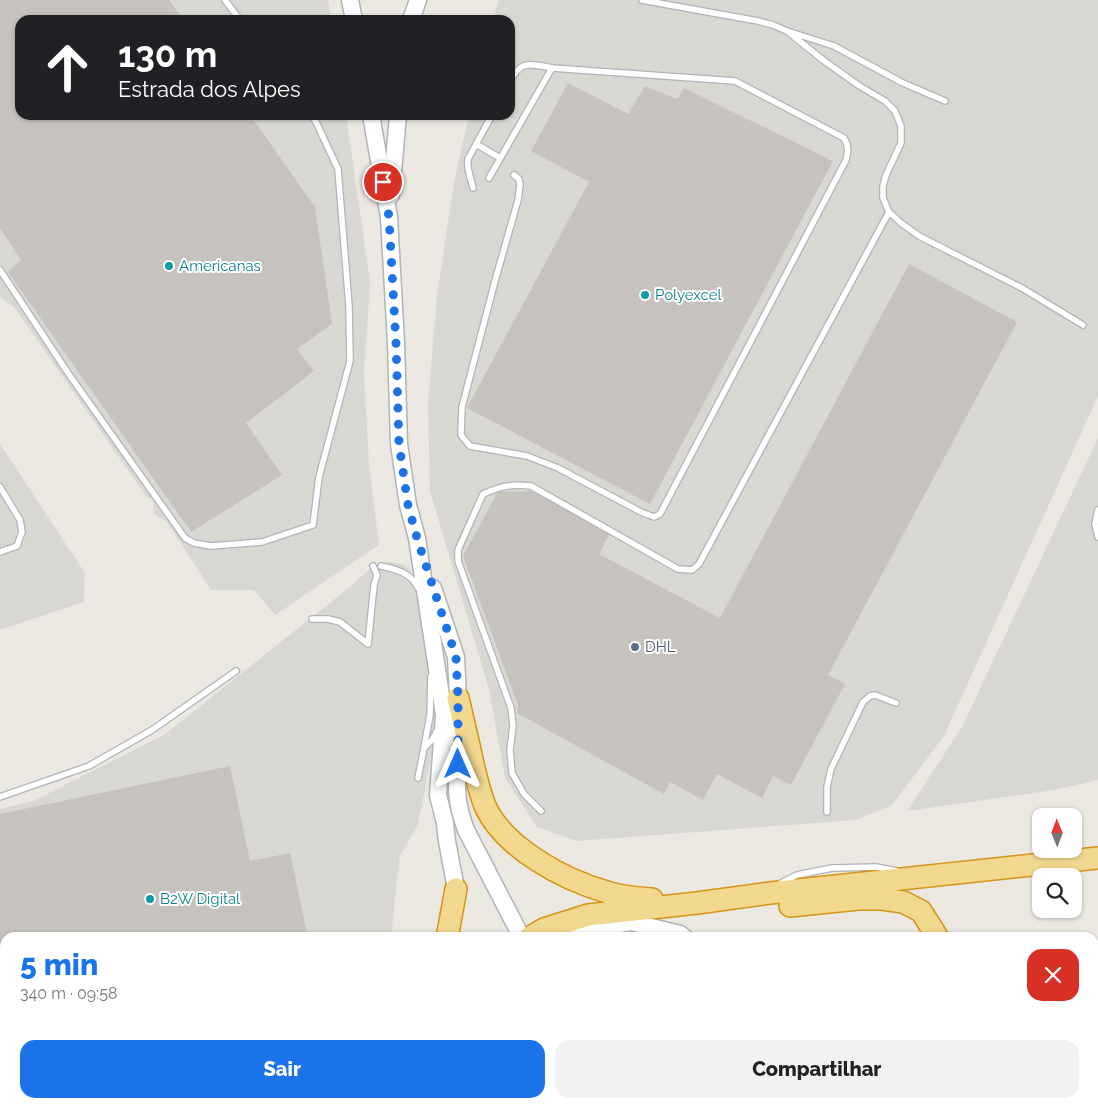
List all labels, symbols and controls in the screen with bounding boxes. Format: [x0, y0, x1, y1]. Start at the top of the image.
text: 130 m [118, 34, 217, 75]
icon: ahead [35, 35, 100, 100]
text: Estrada dos Alpes [118, 76, 301, 102]
pin [362, 161, 404, 203]
icon: arrive [369, 168, 397, 196]
place label: Americanas [179, 257, 261, 275]
marker: Americanas [163, 260, 175, 272]
place label: Polyexcel [655, 286, 722, 304]
marker: Polyexcel [639, 289, 651, 301]
place label: DHL [645, 638, 676, 656]
marker: DHL [629, 641, 641, 653]
position arrow [431, 737, 483, 789]
north arrow [1032, 808, 1082, 858]
map controls [1032, 808, 1082, 918]
button: search [1032, 868, 1082, 918]
place label: B2W Digital [160, 890, 241, 908]
marker: B2W Digital [144, 893, 156, 905]
text: 5 min [20, 947, 98, 982]
button: close [1027, 949, 1079, 1001]
text: 340 m · 09:58 [20, 984, 117, 1003]
button: Sair [20, 1040, 545, 1098]
button: Compartilhar [555, 1040, 1079, 1098]

